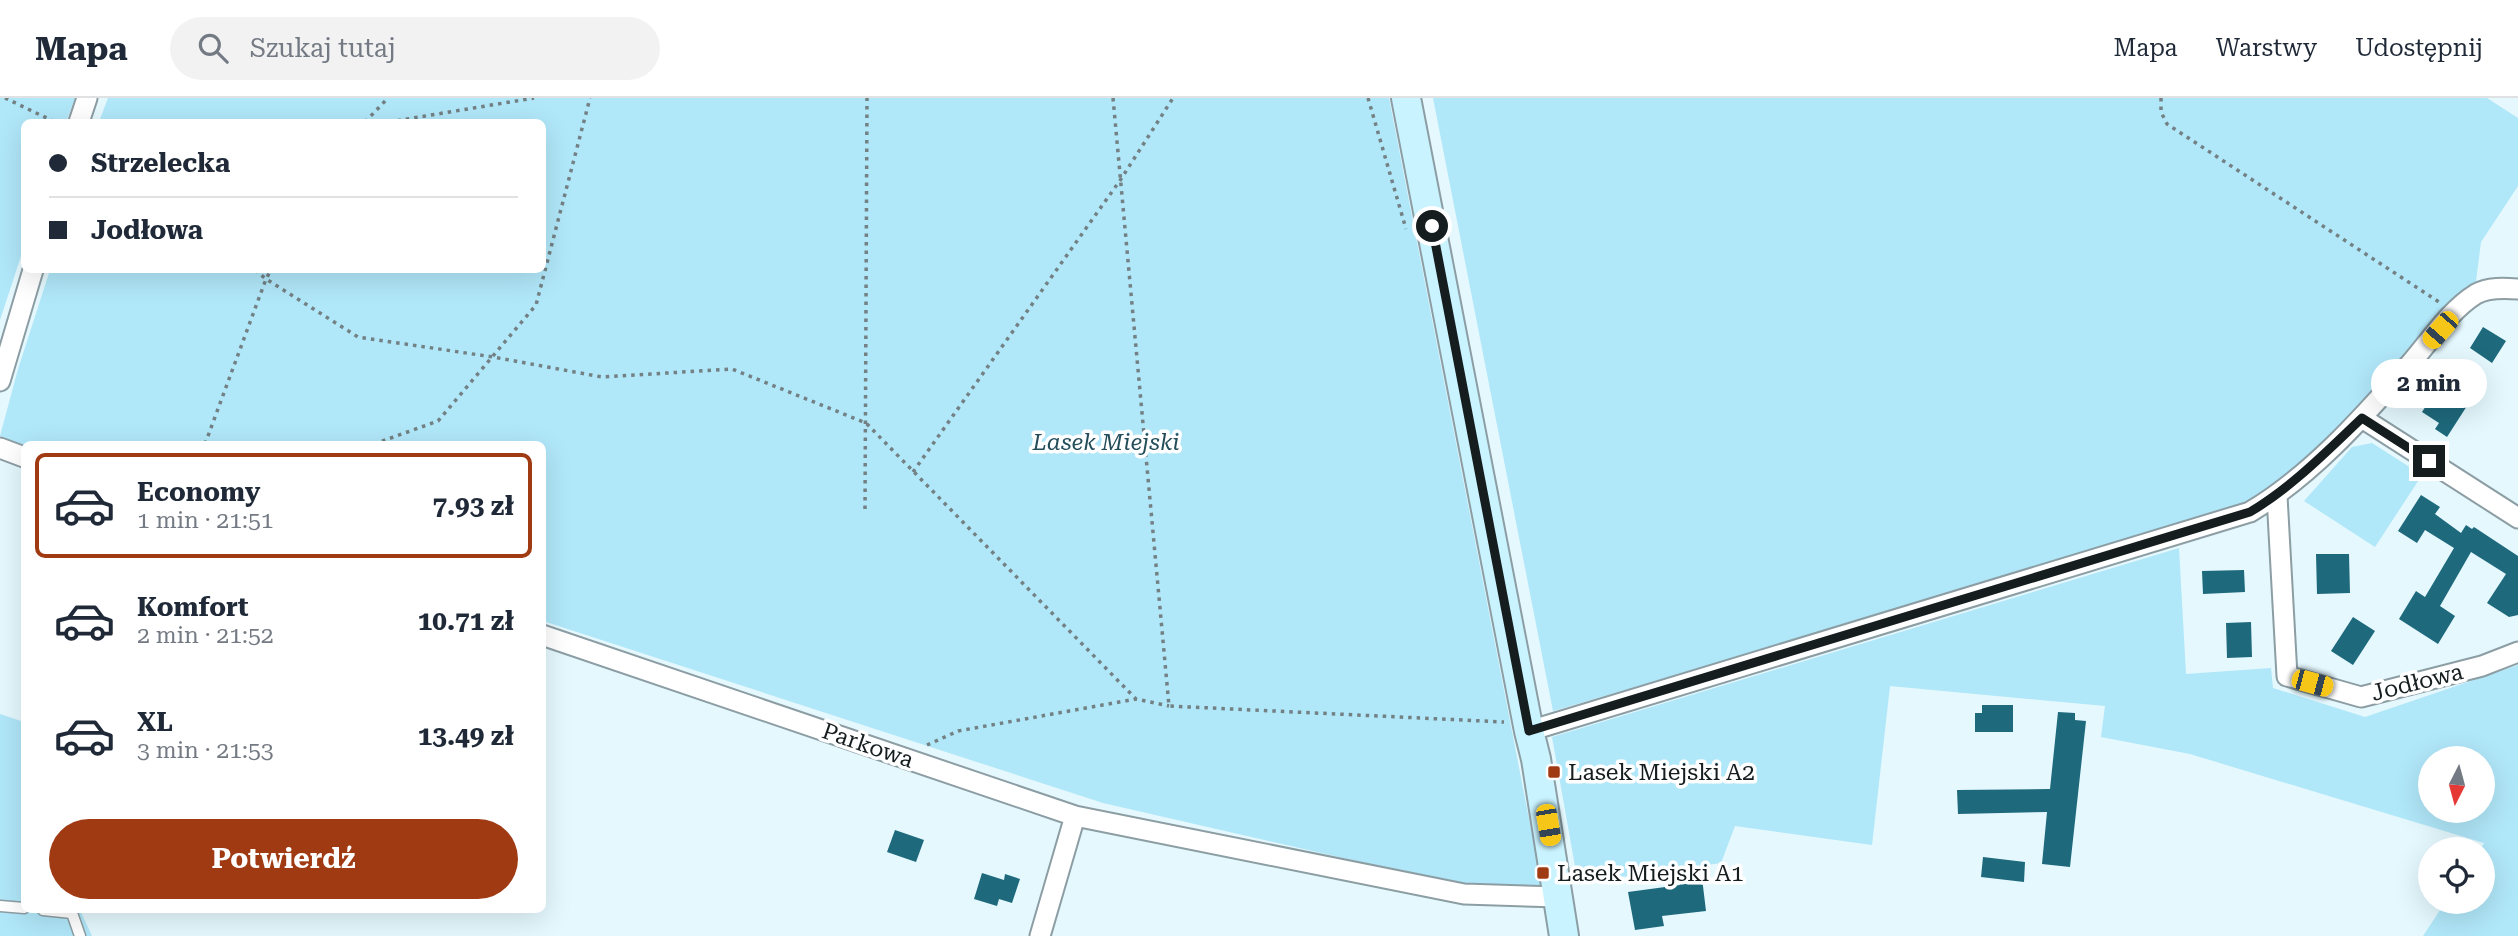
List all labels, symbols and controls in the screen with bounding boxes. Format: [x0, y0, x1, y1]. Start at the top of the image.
search box [170, 17, 660, 80]
text: Mapa [35, 29, 128, 68]
icon: search [194, 29, 232, 67]
text: Szukaj tutaj [250, 33, 396, 63]
text: Mapa [2114, 34, 2178, 62]
text: Warstwy [2216, 34, 2317, 62]
text: Udostępnij [2355, 34, 2483, 62]
text: Strzelecka [91, 148, 230, 178]
route start [1416, 210, 1448, 242]
text: Jodłowa [91, 215, 203, 245]
car [2419, 307, 2462, 353]
callout: 2 min [2371, 360, 2487, 408]
text: 2 min [2397, 370, 2461, 397]
park label: Lasek Miejski [1031, 429, 1180, 456]
route end [2413, 445, 2445, 477]
icon: car [53, 474, 116, 537]
text: Economy [137, 477, 260, 507]
text: 7.93 zł [432, 491, 514, 521]
text: 1 min · 21:51 [137, 507, 274, 534]
icon: car [53, 589, 116, 652]
text: Komfort [137, 592, 249, 622]
text: 10.71 zł [418, 606, 514, 636]
text: 2 min · 21:52 [137, 622, 274, 649]
street label: Jodłowa [2368, 658, 2466, 707]
car [2289, 667, 2336, 699]
icon: car [53, 704, 116, 767]
text: XL [137, 707, 173, 737]
street label: Parkowa [819, 717, 918, 774]
text: 13.49 zł [418, 721, 514, 751]
text: 3 min · 21:53 [137, 737, 274, 764]
north arrow [2418, 746, 2496, 822]
map controls [2418, 746, 2495, 914]
place label: Lasek Miejski A2 [1568, 759, 1755, 786]
marker: Lasek Miejski A2 [1546, 764, 1562, 780]
car [1535, 802, 1562, 848]
button: Potwierdź [49, 819, 518, 899]
button: locate [2418, 837, 2495, 914]
place label: Lasek Miejski A1 [1557, 860, 1744, 887]
marker: Lasek Miejski A1 [1535, 865, 1551, 881]

